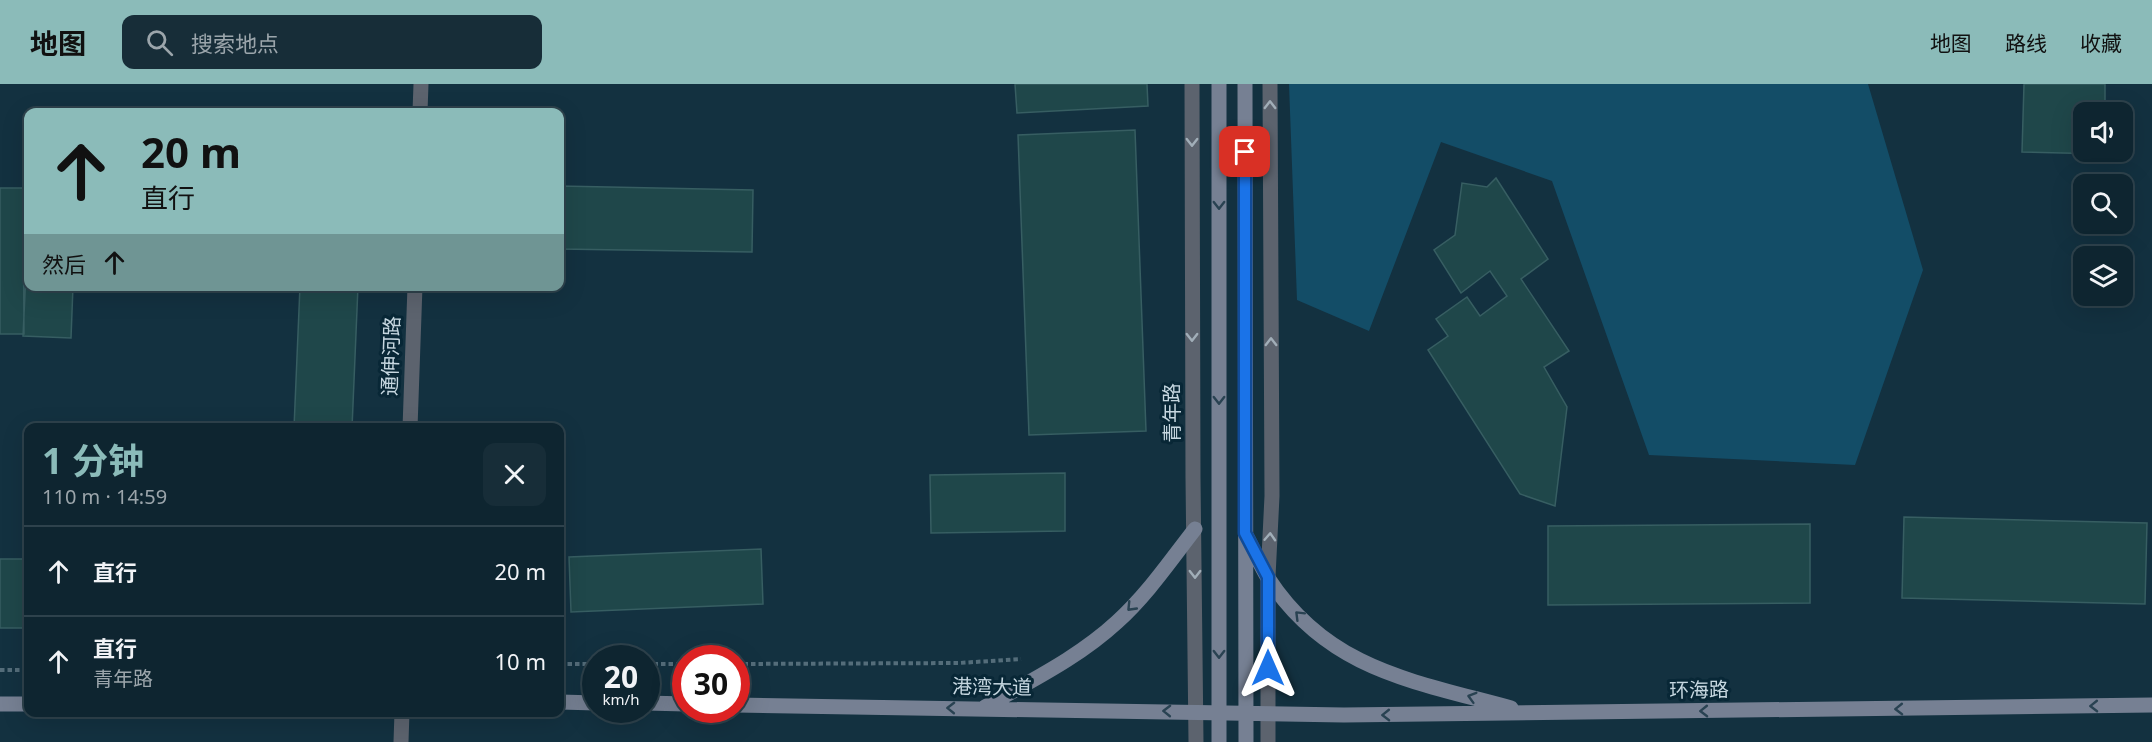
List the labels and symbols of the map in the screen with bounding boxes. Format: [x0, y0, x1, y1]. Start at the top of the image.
one-way arrow [1264, 100, 1276, 109]
pin [1219, 126, 1270, 177]
one-way arrow [1186, 138, 1198, 147]
one-way arrow [1213, 201, 1225, 210]
street label: 通伸河路 [376, 316, 405, 396]
one-way arrow [1186, 333, 1198, 342]
one-way arrow [1265, 337, 1277, 346]
street label: 青年路 [1158, 383, 1185, 443]
one-way arrow [1213, 396, 1225, 405]
one-way arrow [1263, 532, 1276, 541]
one-way arrow [1189, 570, 1201, 579]
one-way arrow [1128, 600, 1139, 611]
one-way arrow [1295, 611, 1306, 621]
position arrow [1236, 636, 1300, 700]
speed limit sign: 30 [672, 645, 750, 723]
one-way arrow [1213, 649, 1225, 658]
street label: 港湾大道 [952, 672, 1032, 701]
street label: 环海路 [1669, 675, 1729, 704]
one-way arrow [1467, 692, 1478, 704]
one-way arrow [2089, 700, 2098, 712]
one-way arrow [947, 701, 956, 714]
one-way arrow [1894, 703, 1903, 715]
one-way arrow [1163, 705, 1172, 718]
one-way arrow [1699, 705, 1708, 717]
one-way arrow [1381, 709, 1390, 721]

